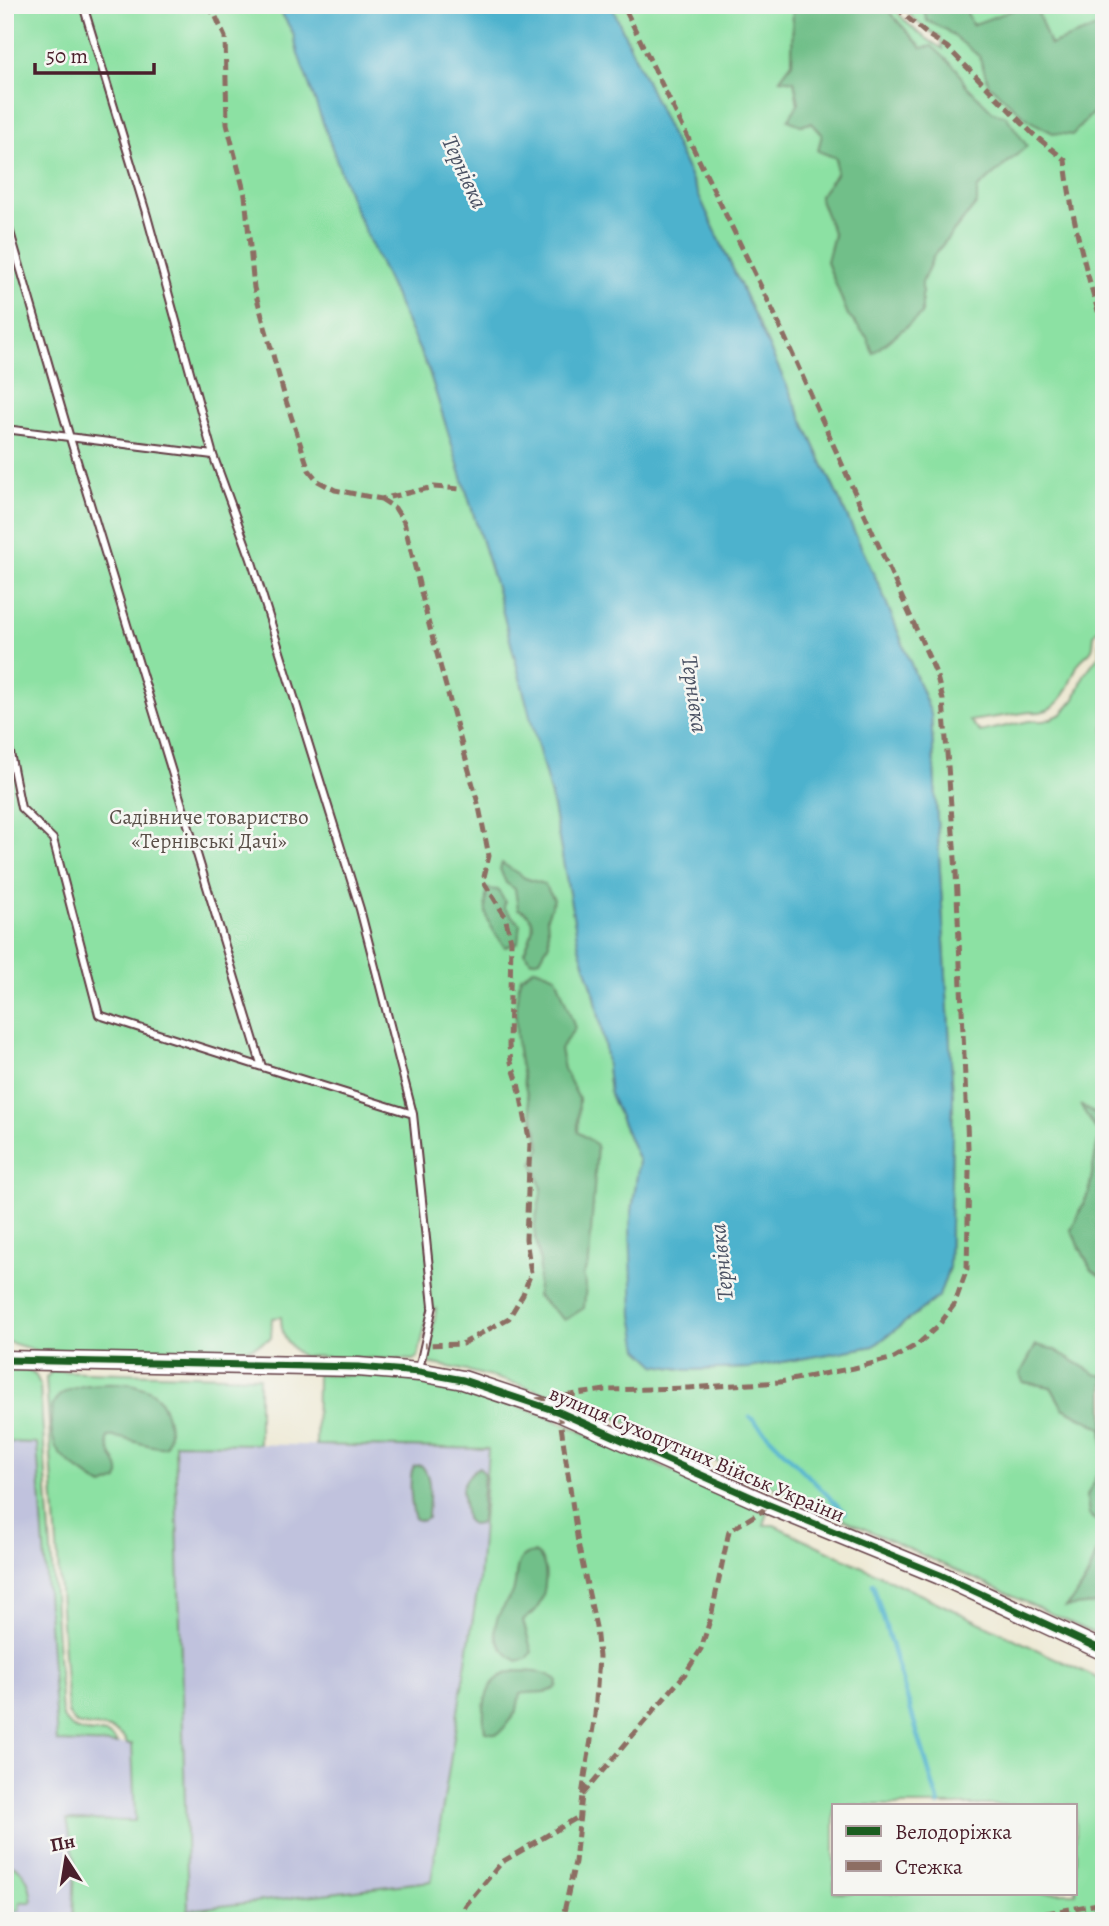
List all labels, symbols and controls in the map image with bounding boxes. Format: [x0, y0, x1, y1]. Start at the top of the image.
scale bar [35, 32, 154, 76]
text: 50 m [46, 42, 88, 70]
water label: Тернівка [434, 131, 495, 214]
water label: Тернівка [674, 654, 715, 735]
park label: Садівниче товариство «Тернівські Дачі» [109, 803, 309, 855]
water label: Тернівка [702, 1222, 741, 1302]
street label: вулиця Сухопутних Військ України [545, 1379, 849, 1529]
legend [832, 1804, 1078, 1895]
text: Велодоріжка [895, 1818, 1012, 1846]
north arrow [32, 1825, 102, 1895]
text: Пн [48, 1828, 78, 1859]
text: Стежка [895, 1853, 963, 1881]

